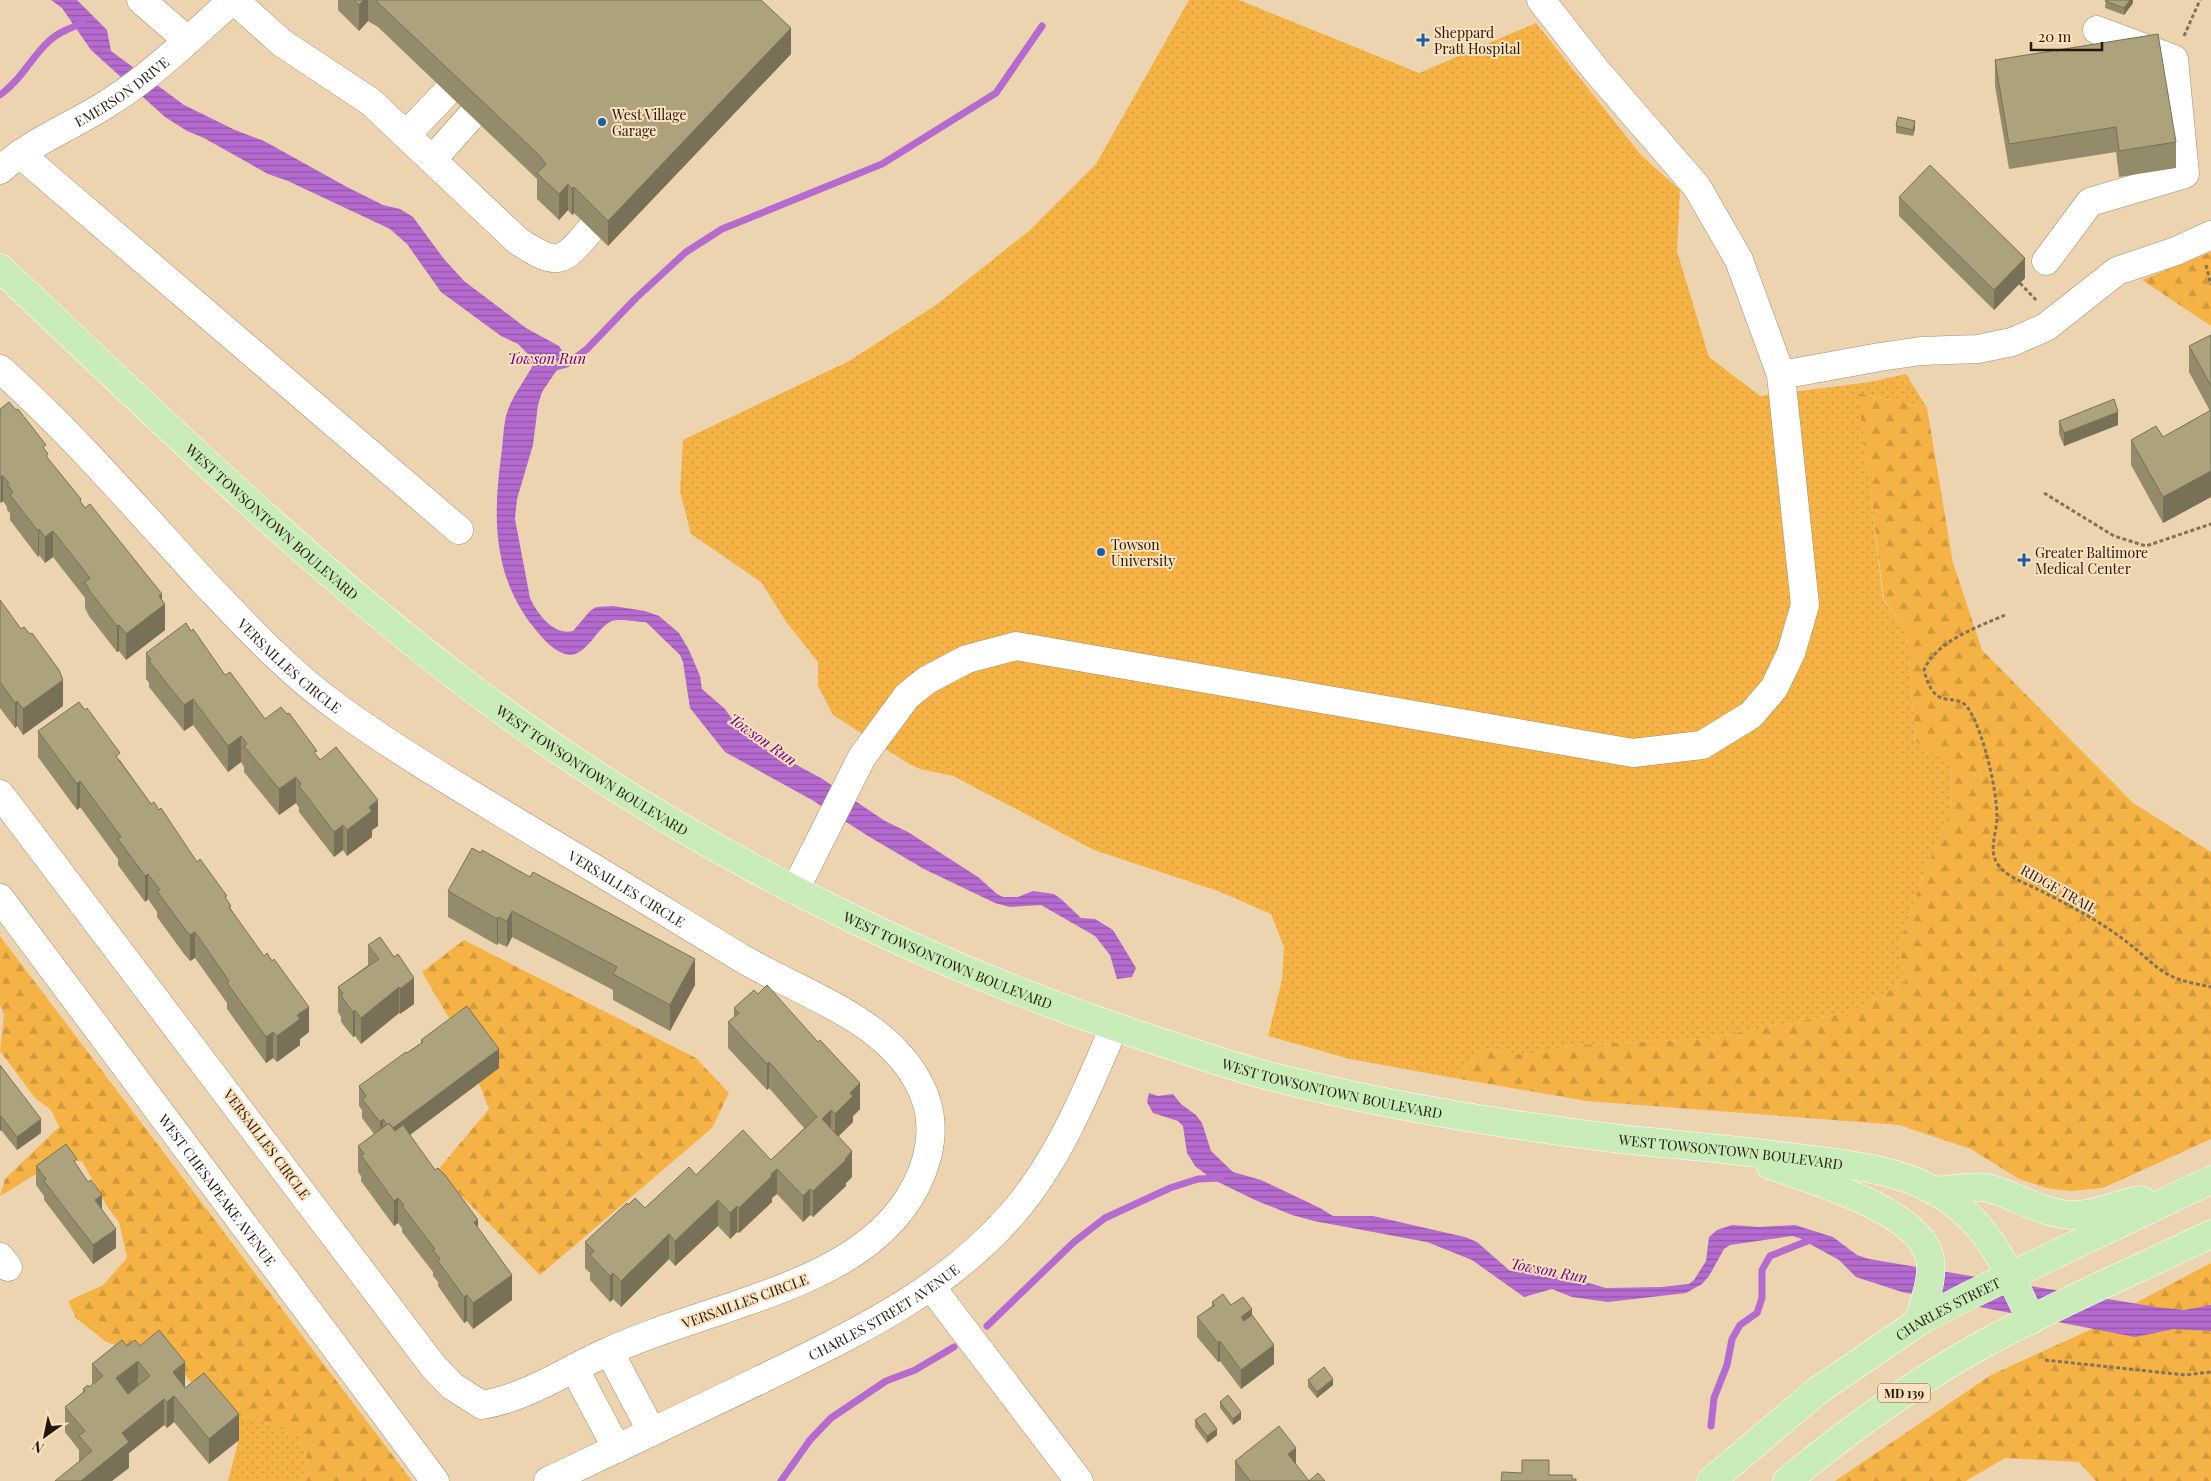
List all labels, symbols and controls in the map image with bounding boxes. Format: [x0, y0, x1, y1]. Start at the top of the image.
scale bar [2031, 20, 2102, 52]
place label: Sheppard Pratt Hospital [1434, 23, 1520, 58]
text: 20 m [2038, 26, 2072, 46]
marker: Sheppard Pratt Hospital [1416, 33, 1430, 47]
street label: EMERSON DRIVE [71, 52, 173, 130]
place label: West Village Garage [611, 105, 687, 140]
marker: West Village Garage [596, 116, 608, 128]
water label: Towson Run [508, 348, 586, 368]
street label: WEST TOWSONTOWN BOULEVARD [181, 438, 363, 604]
place label: Towson University [1111, 535, 1175, 570]
place label: Greater Baltimore Medical Center [2035, 543, 2148, 578]
marker: Towson University [1095, 546, 1107, 558]
marker: Greater Baltimore Medical Center [2017, 553, 2031, 567]
street label: VERSAILLES CIRCLE [233, 613, 346, 717]
street label: WEST TOWSONTOWN BOULEVARD [492, 700, 692, 839]
water label: Towson Run [725, 708, 801, 770]
street label: VERSAILLES CIRCLE [564, 845, 689, 931]
street label: RIDGE TRAIL [2017, 860, 2101, 918]
street label: WEST TOWSONTOWN BOULEVARD [840, 906, 1055, 1013]
street label: WEST TOWSONTOWN BOULEVARD [1219, 1053, 1444, 1122]
street label: VERSAILLES CIRCLE [219, 1084, 315, 1203]
street label: WEST CHESAPEAKE AVENUE [154, 1109, 281, 1270]
street label: WEST TOWSONTOWN BOULEVARD [1617, 1129, 1844, 1173]
water label: Towson Run [1509, 1253, 1589, 1287]
street label: CHARLES STREET AVENUE [805, 1259, 963, 1364]
street label: VERSAILLES CIRCLE [678, 1269, 811, 1333]
street label: CHARLES STREET [1891, 1272, 2004, 1344]
road number: MD 139 [1878, 1384, 1930, 1402]
north arrow [20, 1411, 70, 1461]
text: N [28, 1437, 47, 1458]

